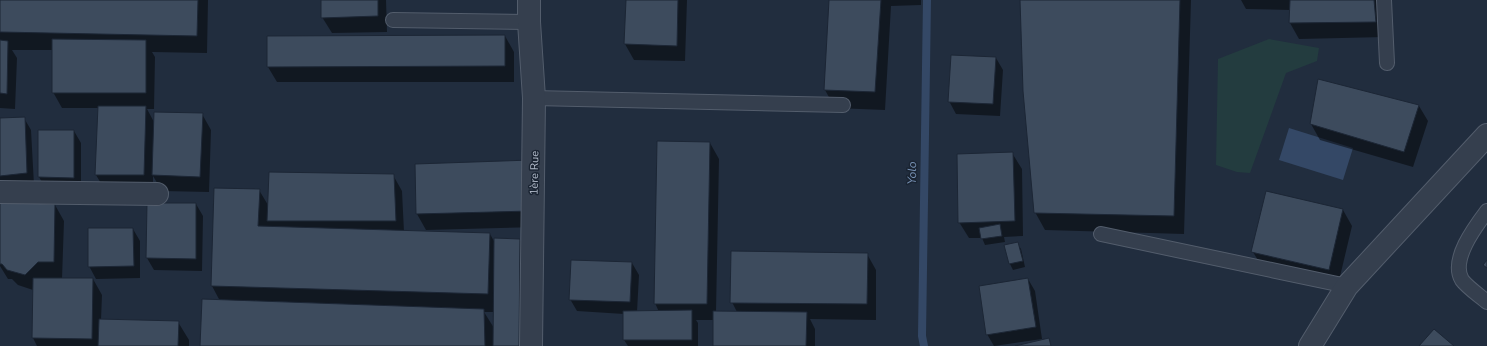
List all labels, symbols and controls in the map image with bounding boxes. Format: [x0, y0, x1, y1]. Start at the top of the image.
street label: 1ère Rue [527, 151, 542, 195]
water label: Yolo [904, 161, 920, 185]

